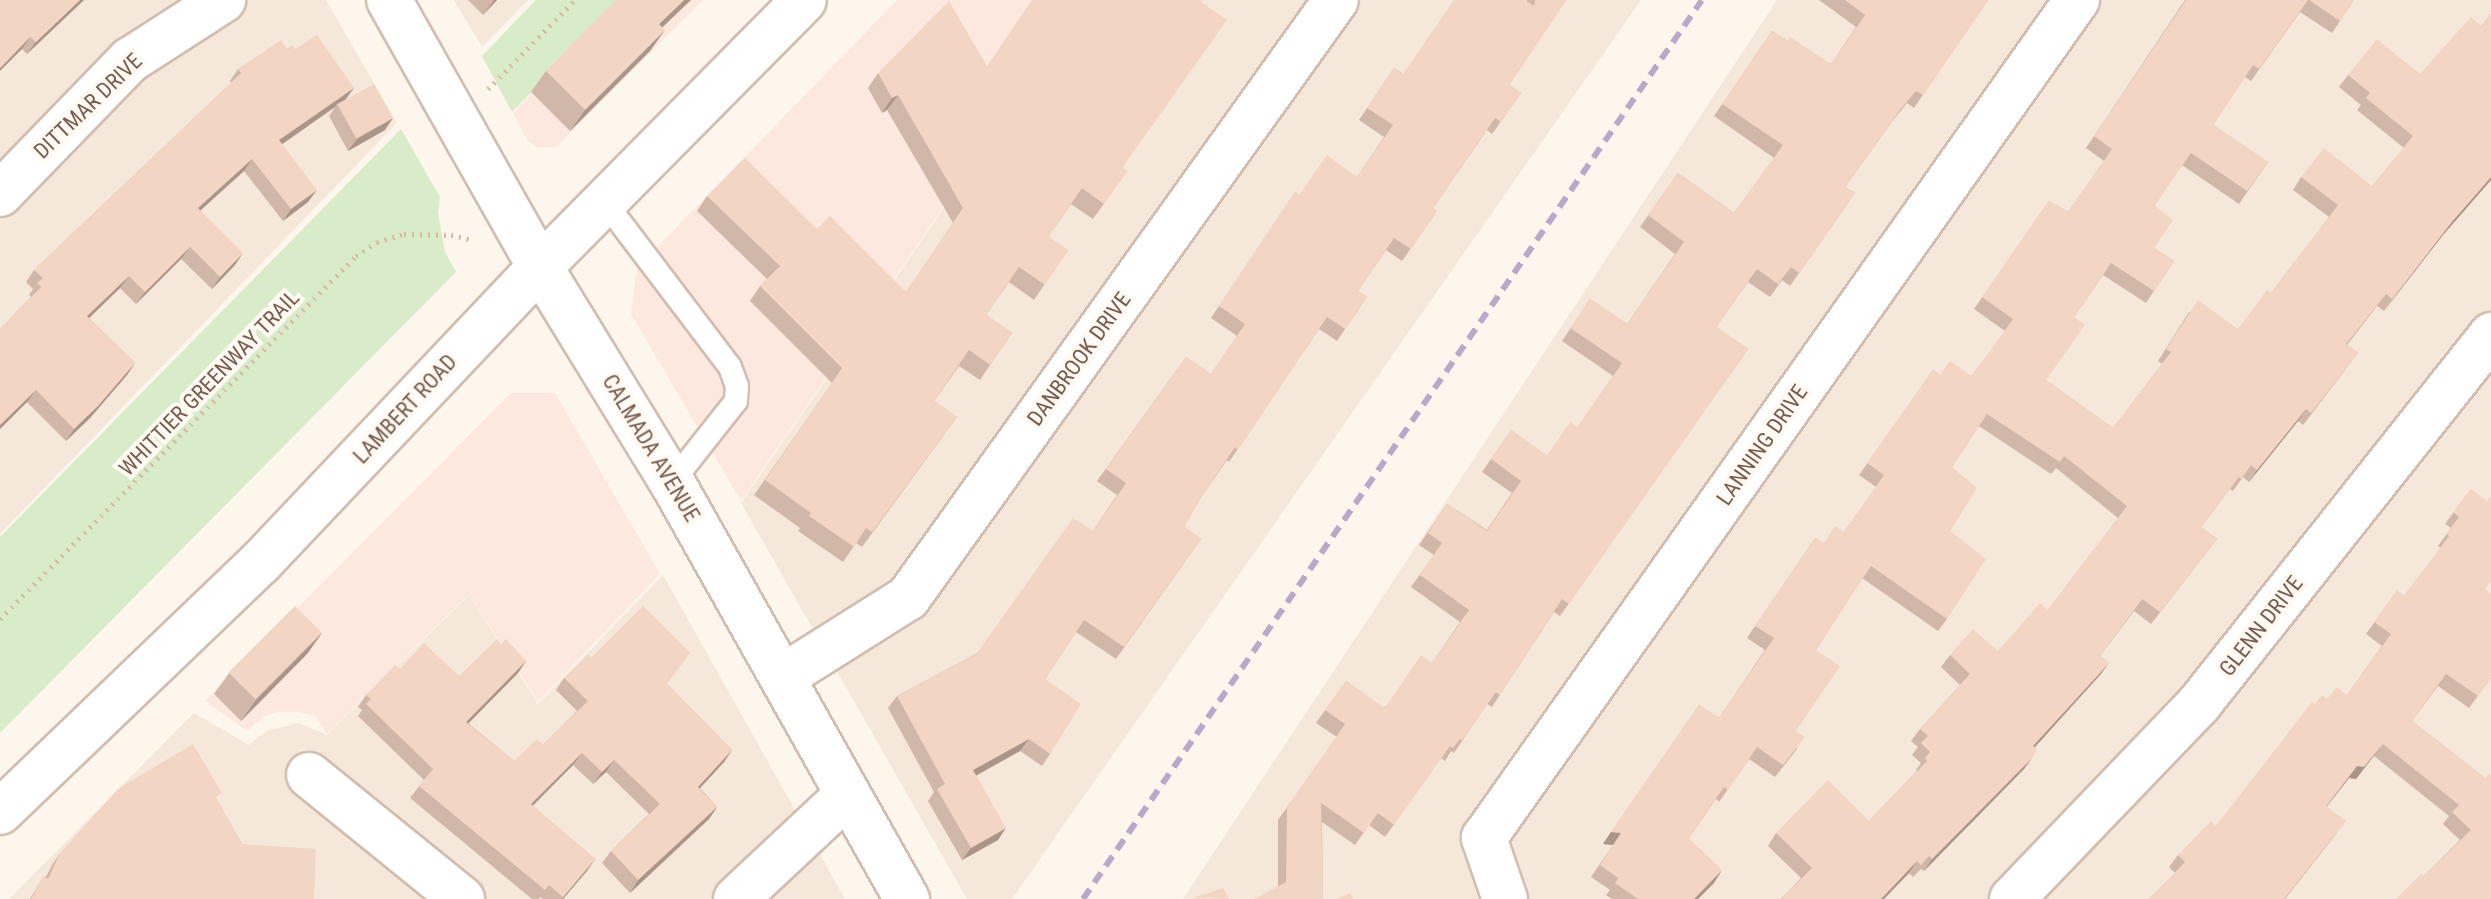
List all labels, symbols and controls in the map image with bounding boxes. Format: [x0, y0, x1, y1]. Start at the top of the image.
street label: DITTMAR DRIVE [28, 48, 148, 164]
street label: WHITTIER GREENWAY TRAIL [113, 285, 305, 481]
street label: DANBROOK DRIVE [1022, 287, 1136, 431]
street label: LAMBERT ROAD [348, 349, 462, 469]
street label: CALMADA AVENUE [597, 370, 705, 526]
street label: LANNING DRIVE [1711, 380, 1813, 510]
street label: GLENN DRIVE [2214, 571, 2308, 681]

